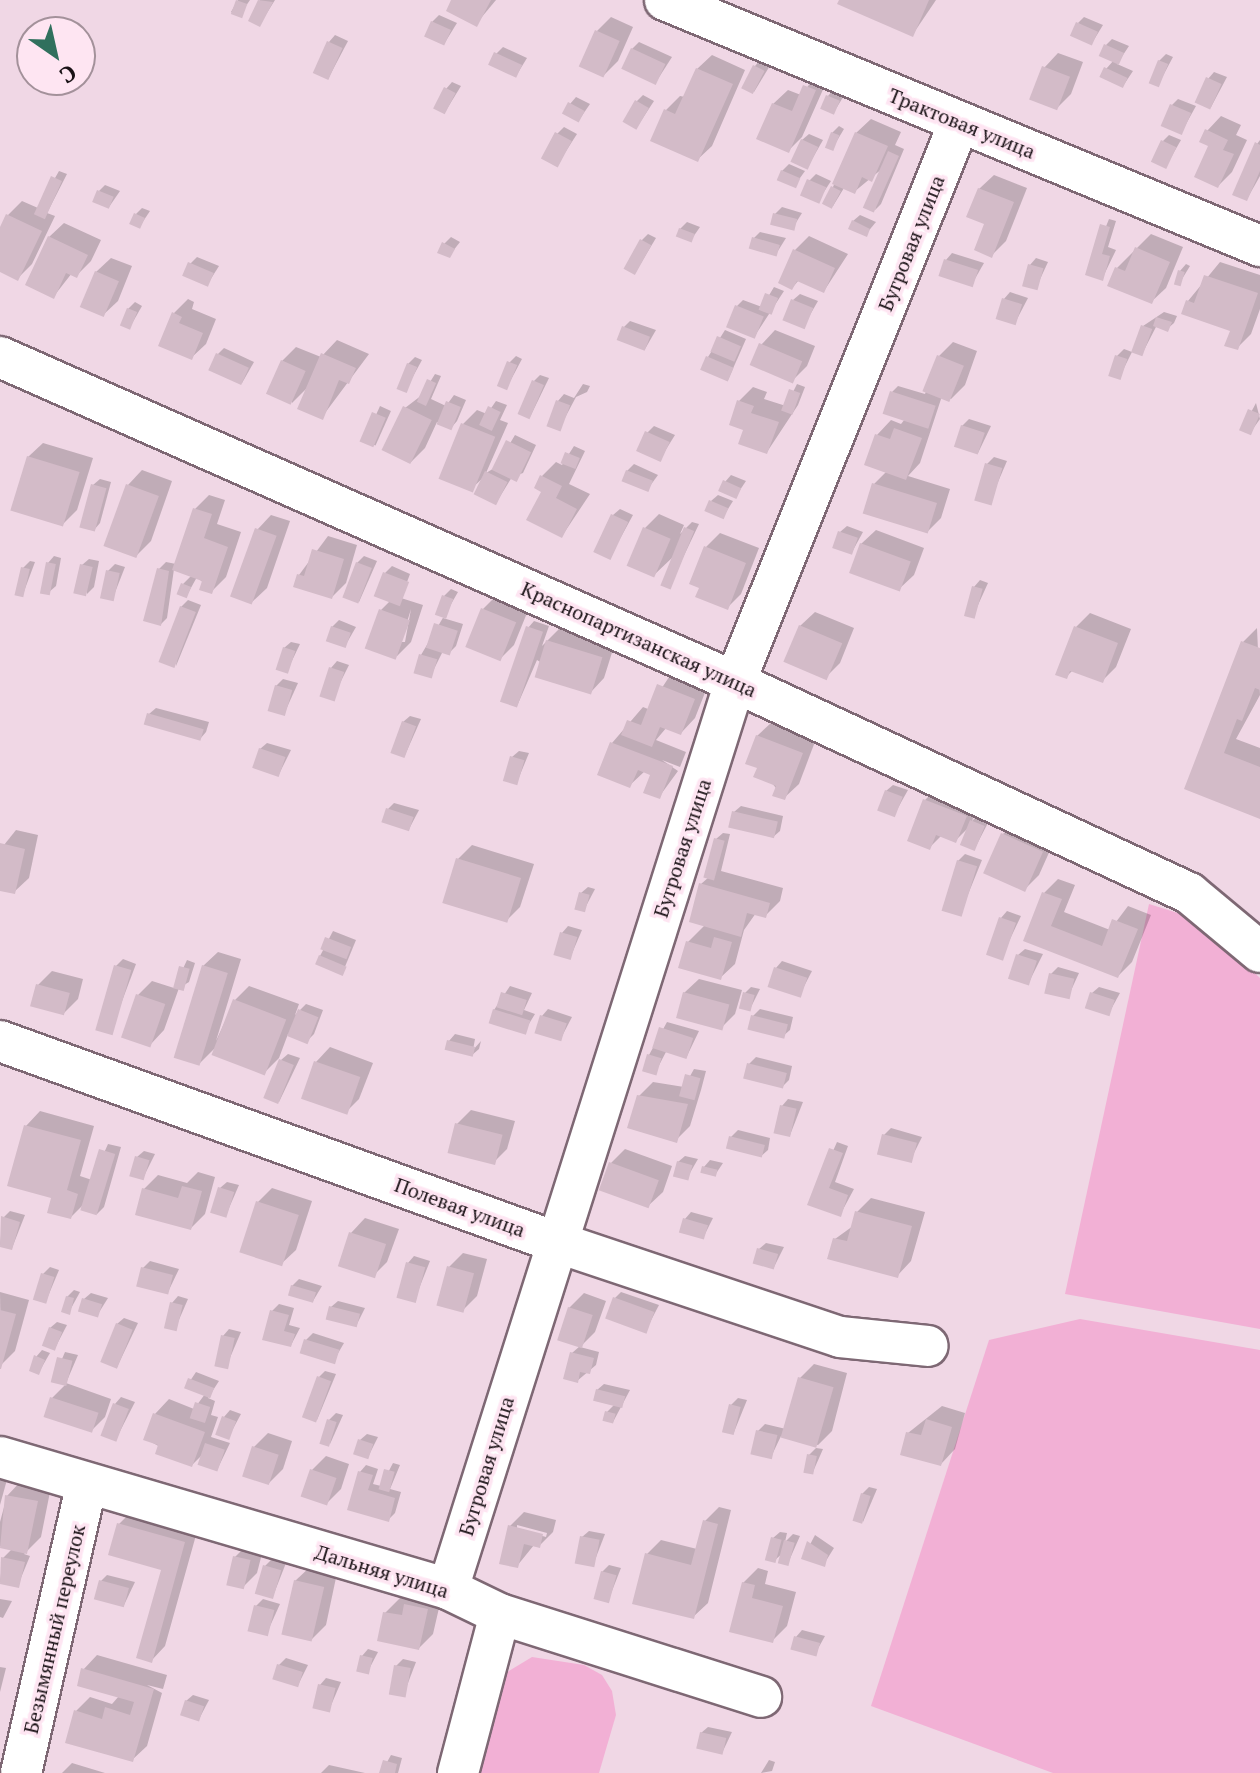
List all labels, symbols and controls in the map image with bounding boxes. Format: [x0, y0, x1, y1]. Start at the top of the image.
north arrow [16, 16, 96, 96]
text: С [55, 59, 83, 91]
street label: Трактовая улица [885, 83, 1039, 163]
street label: Бугровая улица [873, 172, 949, 314]
street label: Краснопартизанская улица [518, 576, 760, 702]
street label: Бугровая улица [648, 776, 716, 920]
street label: Полевая улица [391, 1172, 529, 1242]
street label: Бугровая улица [453, 1393, 519, 1539]
street label: Безымянный переулок [18, 1522, 90, 1736]
street label: Дальняя улица [312, 1539, 452, 1603]

